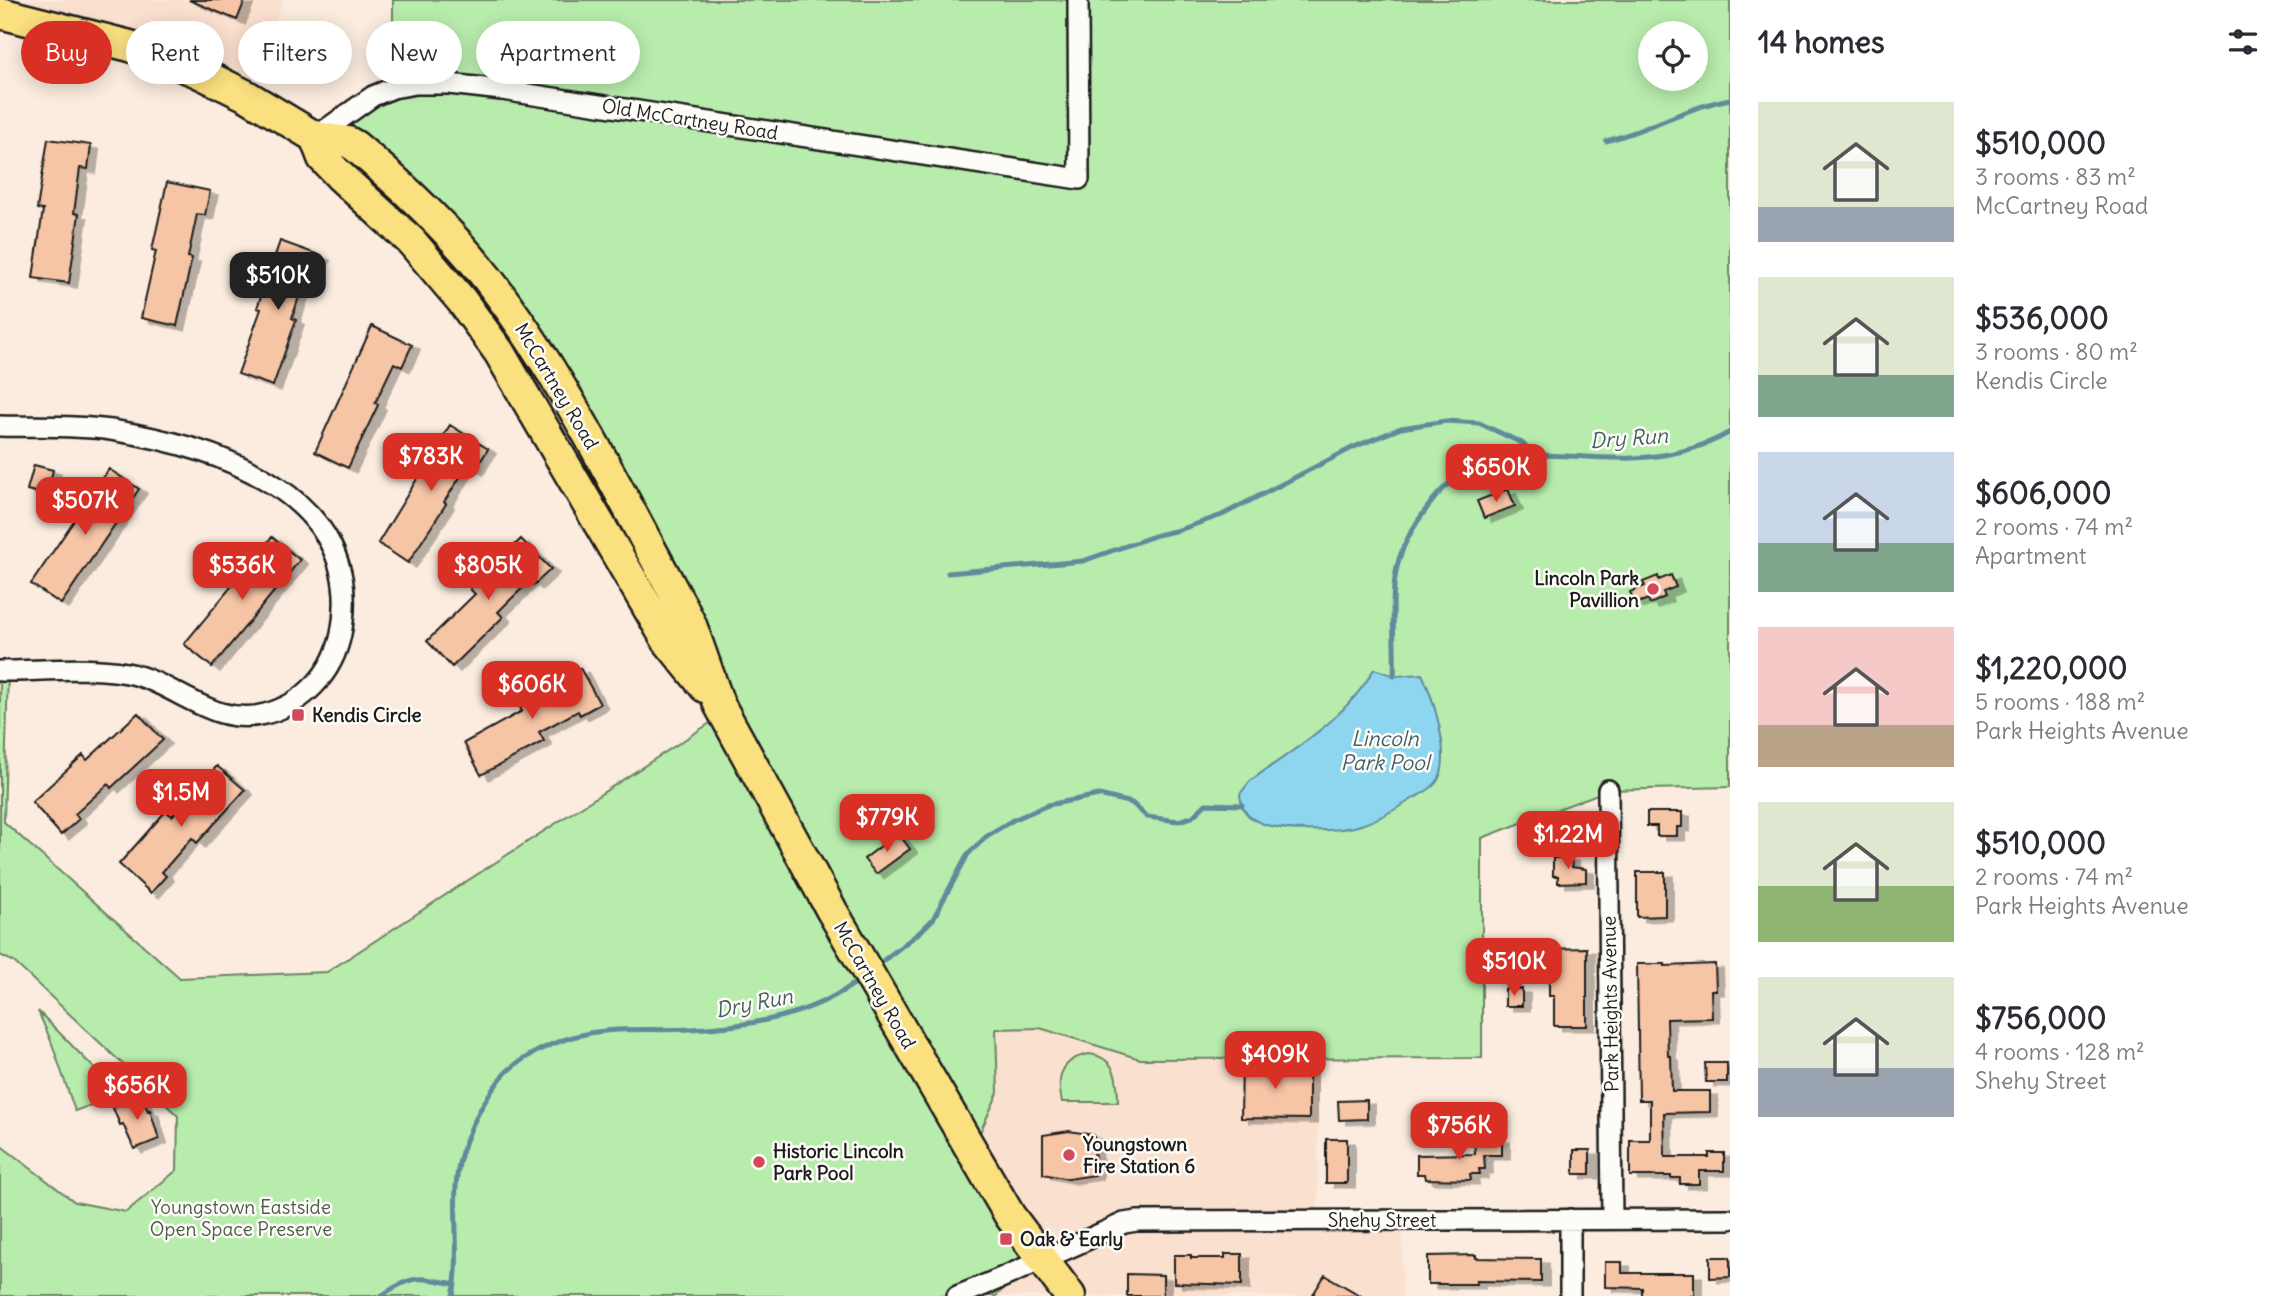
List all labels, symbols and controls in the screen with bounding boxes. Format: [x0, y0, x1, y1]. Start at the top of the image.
chip: Buy [21, 21, 112, 84]
chip: Rent [126, 21, 224, 84]
chip: Filters [238, 21, 352, 84]
chip: New [366, 21, 462, 84]
chip: Apartment [476, 21, 640, 84]
map controls [1638, 21, 1708, 91]
button: locate [1638, 21, 1708, 91]
text: 14 homes [1758, 23, 1885, 61]
icon: filters [2224, 23, 2262, 61]
street label: Old McCartney Road [600, 93, 780, 145]
text: $510,000 [1975, 124, 2106, 162]
icon: home [1814, 130, 1898, 214]
text: 3 rooms · 83 m² [1975, 162, 2136, 191]
text: McCartney Road [1975, 191, 2148, 220]
pin: $510K [229, 252, 327, 312]
text: $510K [246, 260, 310, 289]
text: $536,000 [1975, 299, 2109, 337]
icon: home [1814, 305, 1898, 389]
street label: McCartney Road [510, 318, 604, 454]
text: 3 rooms · 80 m² [1975, 337, 2138, 366]
text: Kendis Circle [1975, 366, 2108, 395]
water label: Dry Run [1589, 422, 1670, 454]
pin: $783K [382, 434, 480, 493]
text: $783K [399, 441, 463, 470]
pin: $650K [1447, 444, 1545, 504]
text: $650K [1462, 452, 1530, 481]
text: $606,000 [1975, 474, 2112, 512]
pin: $507K [36, 477, 134, 537]
icon: home [1814, 480, 1898, 564]
text: $507K [52, 485, 118, 514]
text: 2 rooms · 74 m² [1975, 512, 2133, 541]
text: Apartment [1975, 541, 2087, 570]
pin: $536K [193, 542, 291, 602]
pin: $805K [439, 542, 537, 602]
text: $536K [209, 550, 275, 579]
text: $805K [454, 550, 522, 579]
place label: Lincoln Park Pavillion [1534, 566, 1639, 612]
marker: Lincoln Park Pavillion [1645, 581, 1661, 597]
text: $1,220,000 [1975, 649, 2127, 687]
icon: home [1814, 655, 1898, 739]
pin: $606K [483, 662, 581, 721]
text: $606K [498, 669, 566, 698]
text: 5 rooms · 188 m² [1975, 687, 2145, 716]
place label: Kendis Circle [312, 703, 422, 727]
marker: Kendis Circle [290, 707, 306, 723]
text: Park Heights Avenue [1975, 716, 2189, 745]
water label: Lincoln Park Pool [1341, 725, 1433, 776]
pin: $1.5M [132, 770, 230, 829]
text: $1.5M [152, 777, 210, 806]
pin: $779K [838, 794, 936, 854]
text: $779K [856, 802, 918, 831]
pin: $1.22M [1511, 812, 1625, 871]
text: $1.22M [1533, 819, 1603, 848]
text: $510,000 [1975, 824, 2106, 862]
icon: home [1814, 830, 1898, 914]
text: 2 rooms · 74 m² [1975, 862, 2133, 891]
text: Park Heights Avenue [1975, 891, 2189, 920]
street label: Park Heights Avenue [1596, 916, 1624, 1092]
street label: McCartney Road [829, 917, 921, 1053]
pin: $510K [1465, 939, 1563, 998]
text: $510K [1482, 946, 1546, 975]
water label: Dry Run [713, 982, 796, 1024]
text: $756,000 [1975, 999, 2106, 1037]
icon: home [1814, 1005, 1898, 1089]
pin: $409K [1226, 1032, 1324, 1091]
text: 4 rooms · 128 m² [1975, 1037, 2145, 1066]
text: $409K [1241, 1039, 1309, 1068]
pin: $656K [88, 1062, 186, 1122]
text: Shehy Street [1975, 1066, 2107, 1095]
text: $656K [104, 1070, 170, 1099]
pin: $756K [1410, 1102, 1508, 1162]
text: $756K [1427, 1110, 1491, 1139]
place label: Youngstown Fire Station 6 [1082, 1132, 1195, 1178]
place label: Historic Lincoln Park Pool [773, 1139, 904, 1185]
marker: Youngstown Fire Station 6 [1061, 1147, 1077, 1163]
marker: Historic Lincoln Park Pool [751, 1154, 767, 1170]
park label: Youngstown Eastside Open Space Preserve [150, 1195, 332, 1241]
street label: Shehy Street [1328, 1208, 1436, 1232]
place label: Oak & Early [1020, 1227, 1123, 1251]
marker: Oak & Early [998, 1231, 1014, 1247]

